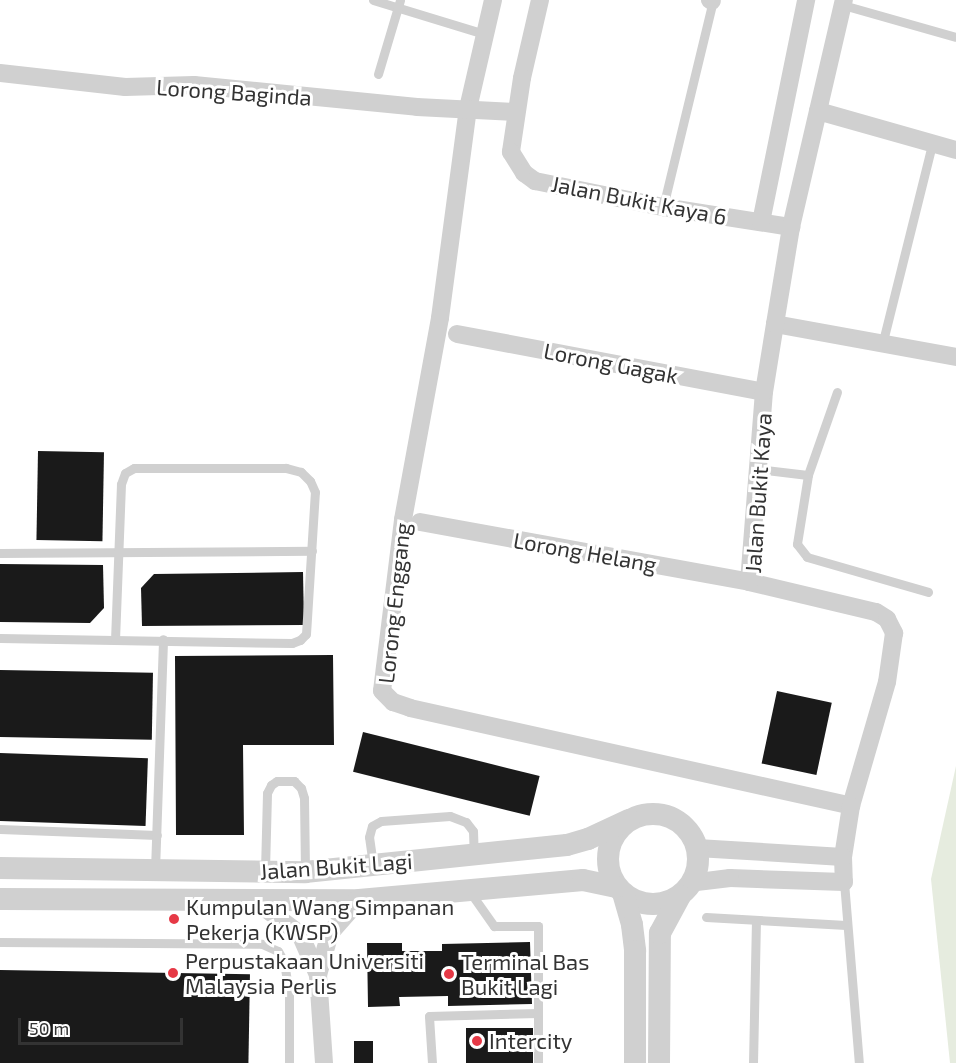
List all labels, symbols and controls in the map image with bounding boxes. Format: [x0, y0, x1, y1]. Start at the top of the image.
street label: Lorong Baginda [155, 73, 313, 111]
street label: Jalan Bukit Kaya 6 [549, 170, 729, 230]
street label: Lorong Gagak [542, 337, 680, 389]
street label: Jalan Bukit Kaya [739, 412, 777, 574]
street label: Lorong Enggang [372, 521, 416, 685]
street label: Lorong Helang [511, 526, 659, 578]
street label: Jalan Bukit Lagi [259, 847, 413, 885]
place label: Kumpulan Wang Simpanan Pekerja (KWSP) [186, 893, 455, 944]
marker: Kumpulan Wang Simpanan Pekerja (KWSP) [167, 912, 181, 926]
place label: Perpustakaan Universiti Malaysia Perlis [185, 947, 424, 998]
place label: Terminal Bas Bukit Lagi [461, 948, 590, 999]
marker: Perpustakaan Universiti Malaysia Perlis [166, 966, 180, 980]
marker: Terminal Bas Bukit Lagi [442, 967, 456, 981]
scale bar [21, 1006, 186, 1044]
text: 50 m [29, 1017, 69, 1039]
place label: Intercity [489, 1028, 573, 1054]
marker: Intercity [470, 1034, 484, 1048]

